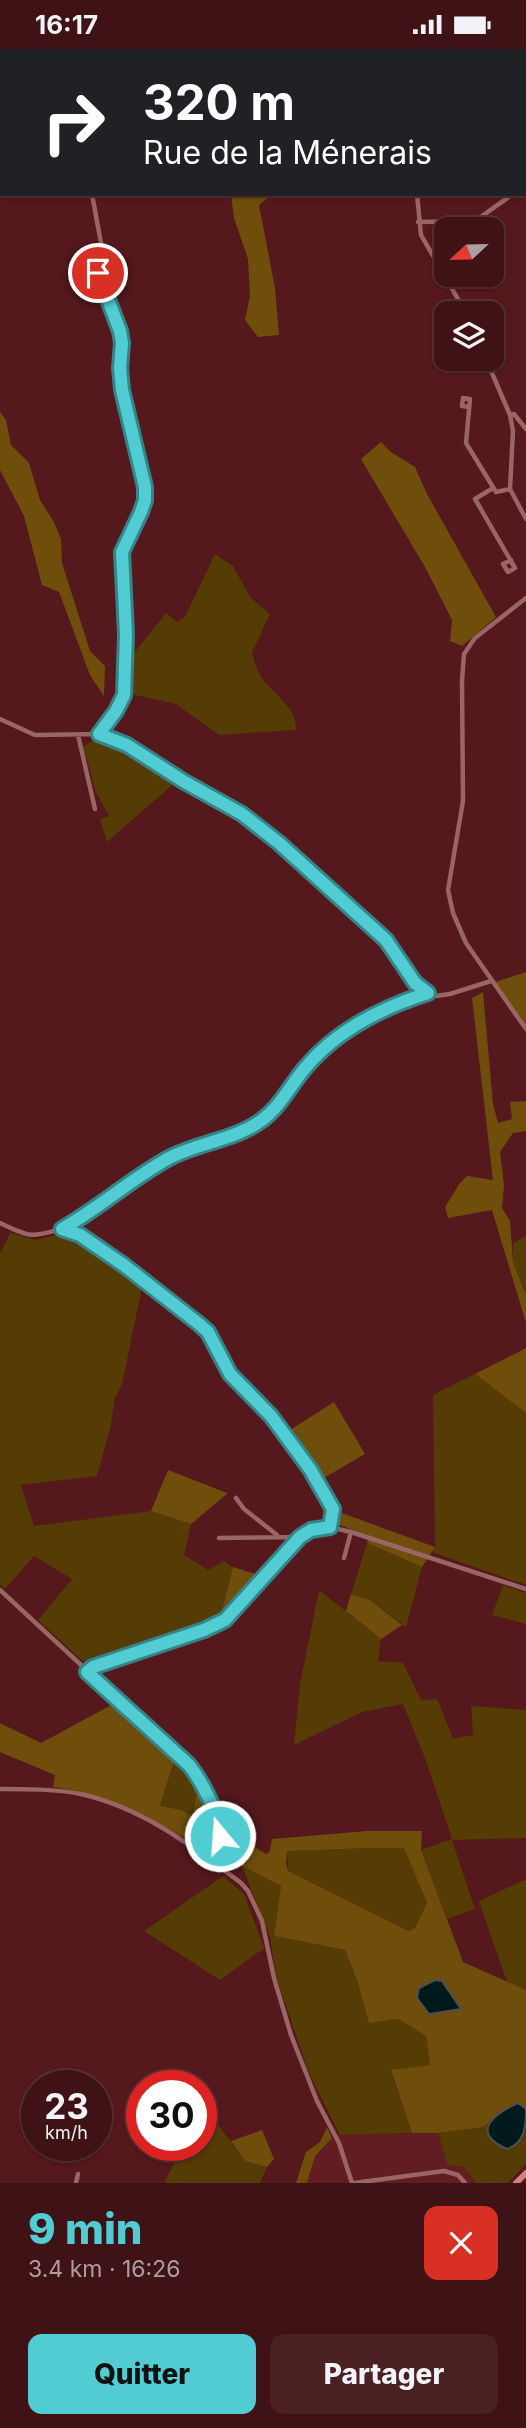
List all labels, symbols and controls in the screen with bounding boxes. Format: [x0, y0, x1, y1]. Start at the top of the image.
text: 16:17 [35, 9, 98, 40]
text: 320 m [143, 73, 295, 132]
icon: right [28, 77, 119, 168]
text: Rue de la Ménerais [143, 133, 432, 172]
north arrow [434, 217, 504, 287]
map controls [434, 217, 504, 371]
pin [68, 243, 128, 303]
icon: arrive [79, 254, 117, 292]
button: layers [434, 301, 504, 371]
position arrow [183, 1799, 257, 1873]
speed limit sign: 30 [126, 2070, 217, 2161]
text: 23 [44, 2085, 89, 2127]
text: km/h [45, 2122, 88, 2143]
text: 9 min [28, 2203, 143, 2254]
button: close [424, 2206, 498, 2280]
text: 3.4 km · 16:26 [28, 2255, 181, 2283]
button: Quitter [28, 2334, 256, 2414]
button: Partager [270, 2334, 498, 2414]

